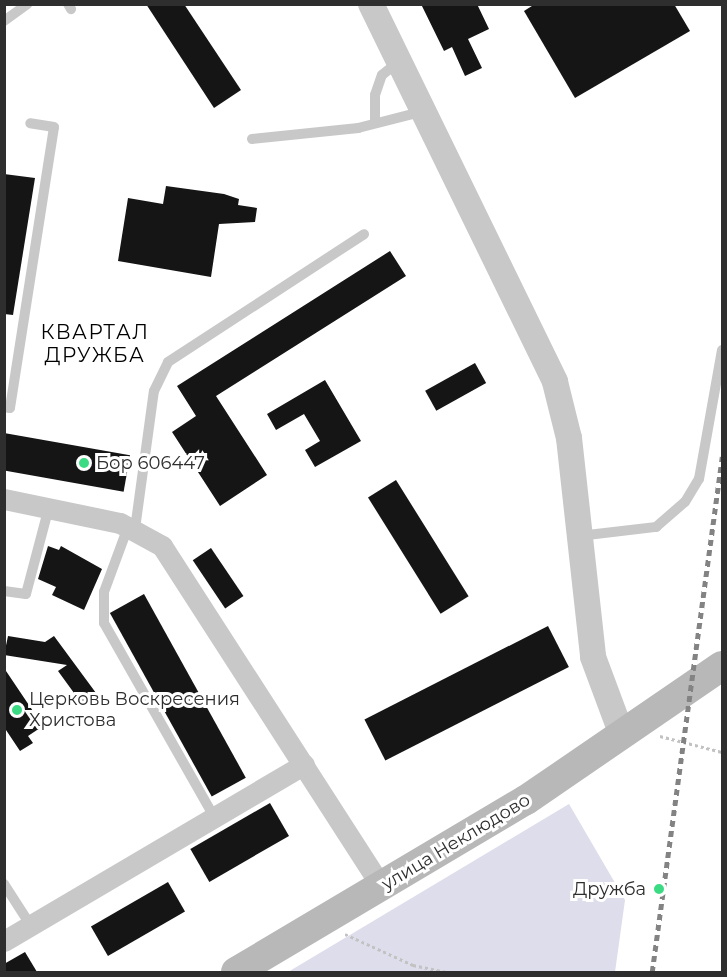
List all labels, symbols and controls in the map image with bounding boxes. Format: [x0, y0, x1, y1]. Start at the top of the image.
district label: КВАРТАЛ ДРУЖБА [41, 320, 149, 367]
place label: Бор 606447 [96, 452, 205, 474]
marker: Бор 606447 [77, 456, 91, 470]
place label: Церковь Воскресения Христова [29, 689, 240, 732]
marker: Церковь Воскресения Христова [10, 703, 24, 717]
street label: улица Неклюдово [378, 789, 534, 895]
place label: Дружба [573, 878, 646, 900]
marker: Дружба [650, 880, 668, 898]

